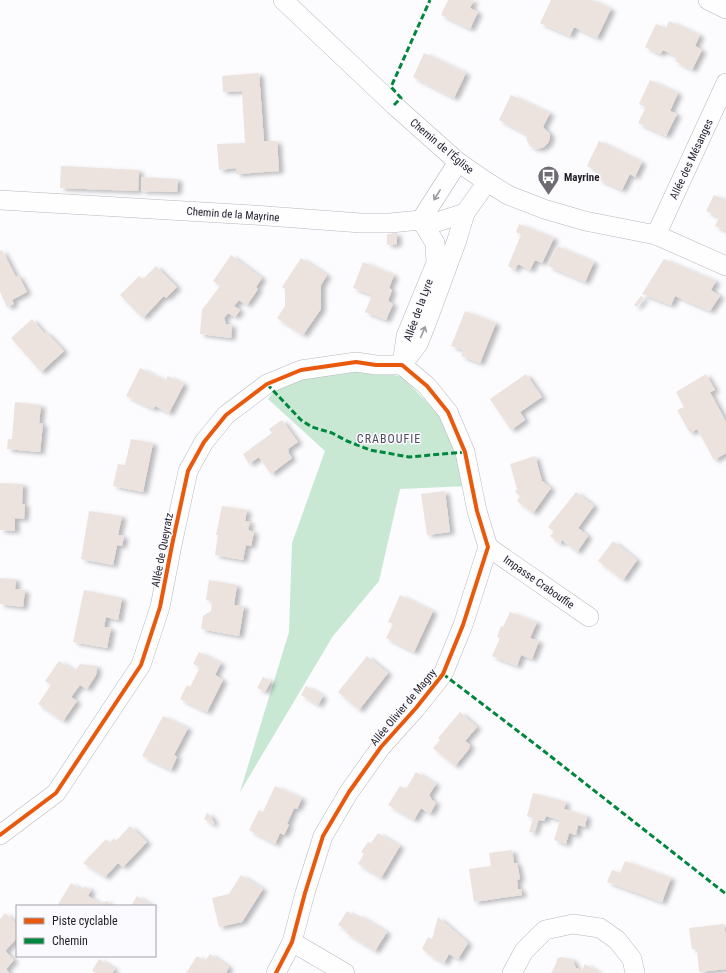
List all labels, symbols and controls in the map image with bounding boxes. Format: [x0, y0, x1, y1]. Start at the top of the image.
street label: Chemin de l'Église [407, 116, 476, 177]
street label: Allée des Mésanges [667, 117, 716, 201]
bus stop icon: Mayrine [535, 164, 561, 197]
place label: Mayrine [564, 171, 599, 184]
one-way arrow [433, 189, 441, 200]
street label: Chemin de la Mayrine [186, 205, 280, 224]
street label: Allée de la Lyre [401, 277, 436, 343]
one-way arrow [419, 327, 427, 339]
district label: CRABOUFIE [357, 432, 421, 446]
street label: Allée de Queyratz [149, 512, 176, 588]
street label: Impasse Crabouffie [501, 553, 577, 612]
street label: Allée Olivier de Magny [367, 666, 440, 748]
legend [16, 905, 156, 957]
text: Piste cyclable [52, 914, 118, 928]
text: Chemin [52, 934, 88, 948]

